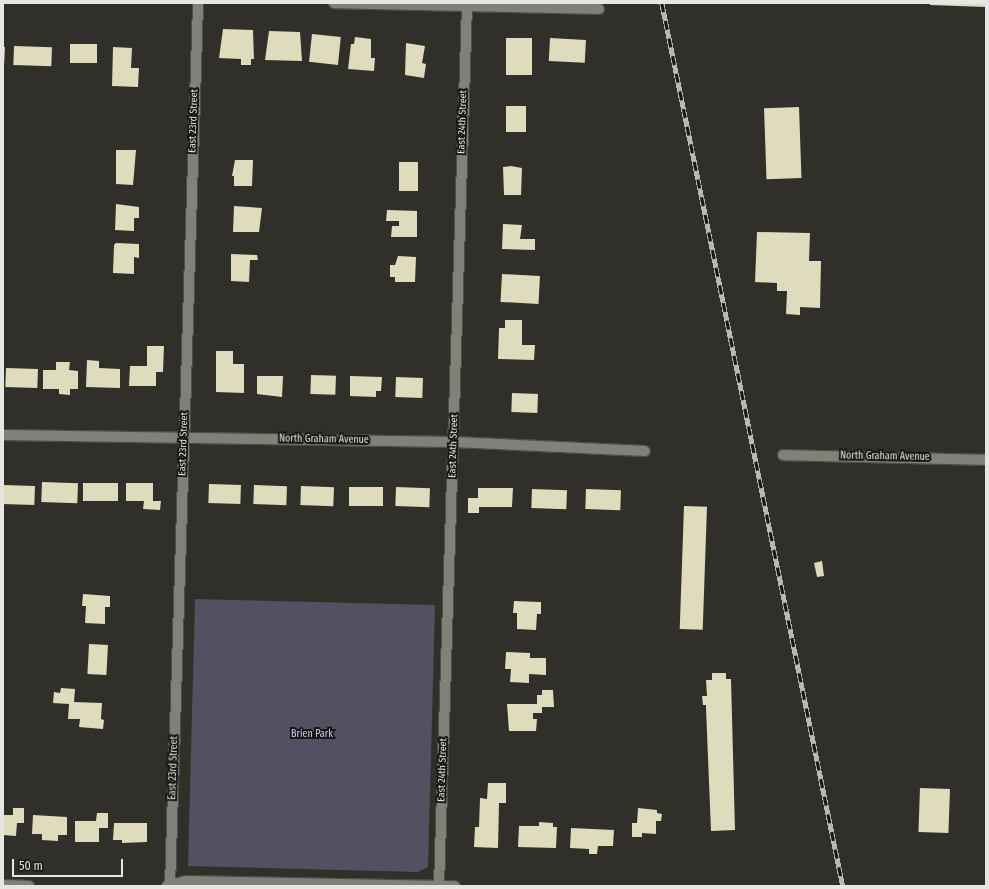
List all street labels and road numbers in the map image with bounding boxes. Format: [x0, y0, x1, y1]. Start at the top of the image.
street label: East 23rd Street [187, 89, 201, 153]
street label: East 24th Street [456, 90, 470, 154]
street label: East 23rd Street [177, 412, 191, 476]
street label: East 24th Street [447, 414, 461, 478]
street label: North Graham Avenue [279, 433, 369, 447]
street label: North Graham Avenue [840, 450, 930, 464]
street label: East 23rd Street [167, 736, 181, 800]
street label: East 24th Street [436, 738, 450, 802]

